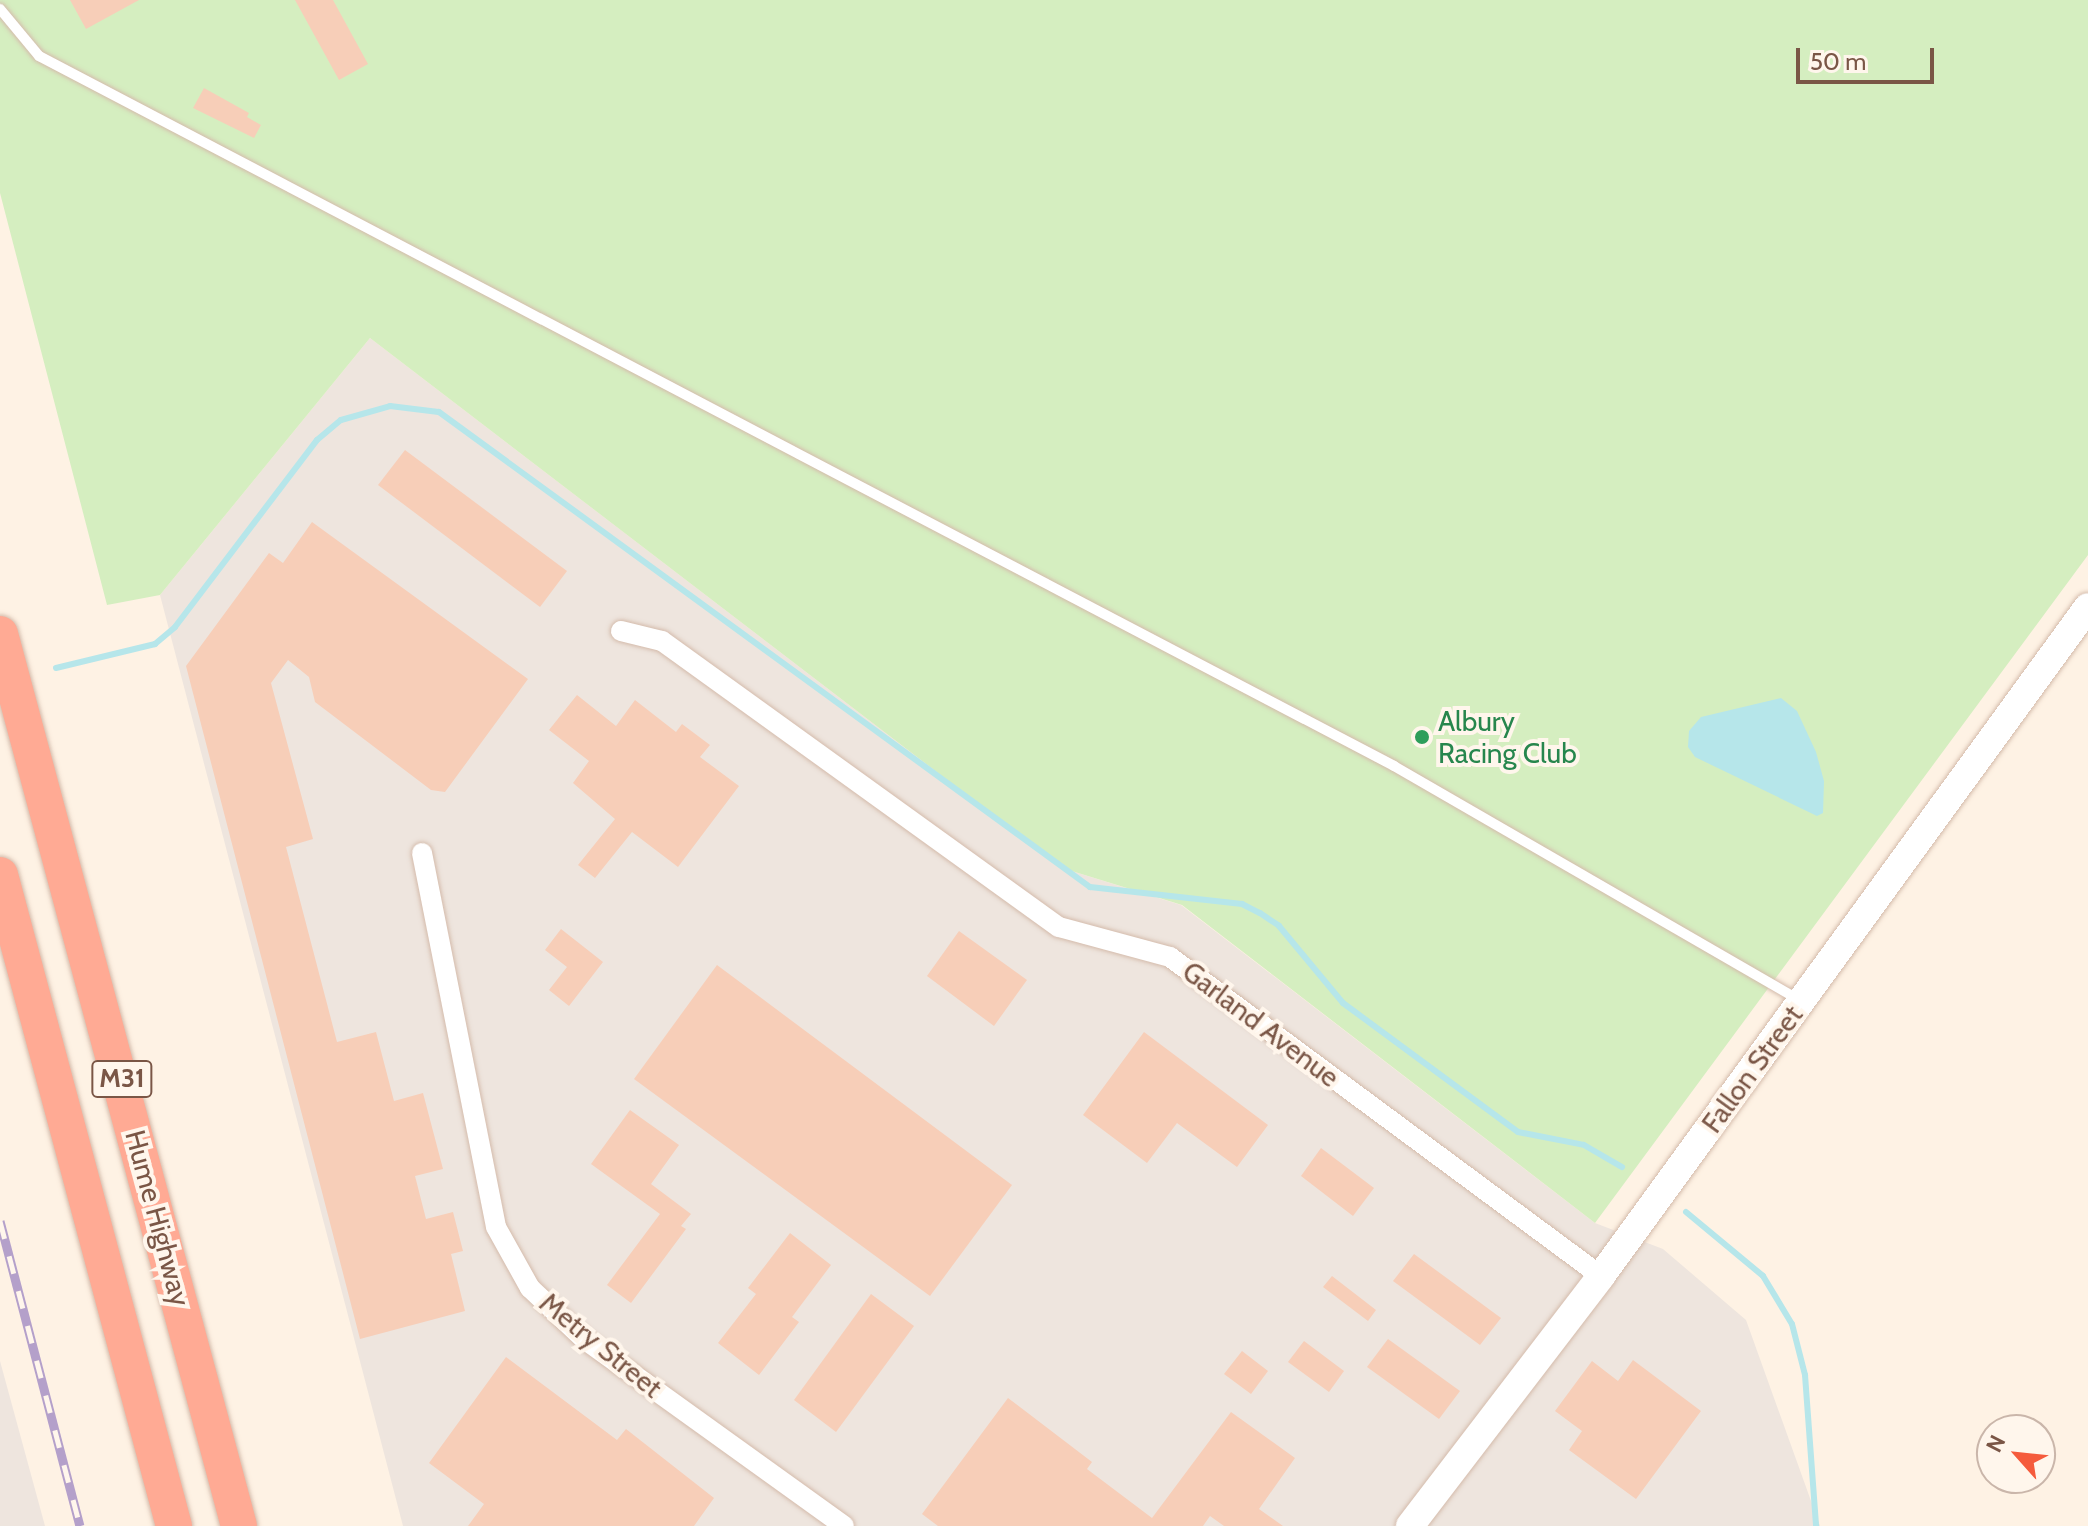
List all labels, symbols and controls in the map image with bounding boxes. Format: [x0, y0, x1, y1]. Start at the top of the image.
scale bar [1800, 32, 1938, 82]
text: 50 m [1810, 47, 1866, 76]
place label: Albury Racing Club [1438, 704, 1577, 770]
marker: Albury Racing Club [1413, 728, 1431, 746]
street label: Garland Avenue [1176, 954, 1346, 1094]
street label: Fallon Street [1695, 999, 1809, 1139]
road number: M31 [90, 1057, 154, 1101]
street label: Hume Highway [118, 1126, 198, 1310]
street label: Metry Street [533, 1286, 669, 1404]
north arrow [1976, 1414, 2056, 1494]
text: N [1980, 1431, 2012, 1457]

